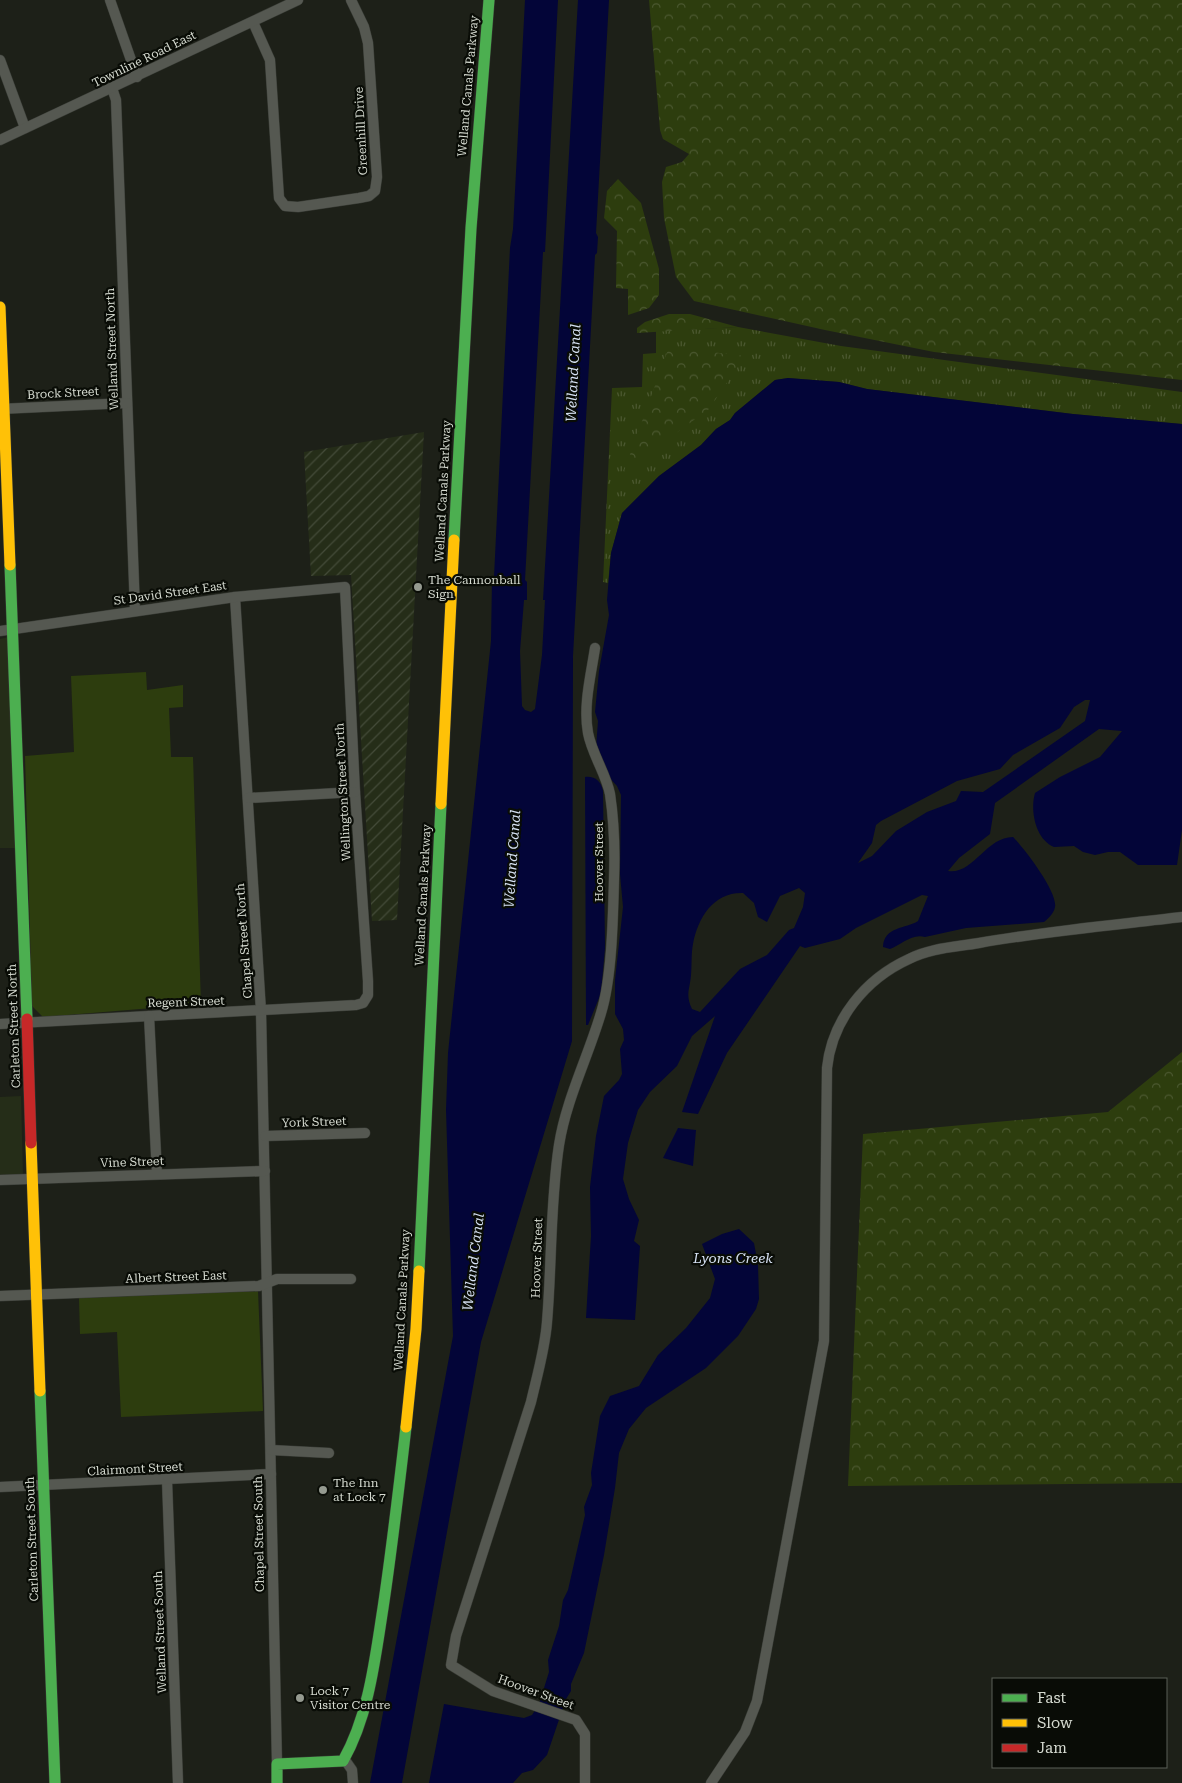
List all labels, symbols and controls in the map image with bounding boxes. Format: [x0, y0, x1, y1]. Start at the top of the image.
street label: Welland Canals Parkway [455, 14, 481, 157]
street label: Townline Road East [90, 28, 199, 90]
street label: Greenhill Drive [352, 86, 370, 175]
street label: Welland Street North [103, 287, 121, 410]
water label: Welland Canal [562, 324, 584, 422]
street label: Brock Street [27, 384, 100, 402]
street label: Welland Canals Parkway [432, 419, 454, 562]
place label: The Cannonball Sign [428, 573, 521, 601]
street label: St David Street East [113, 578, 228, 608]
marker: The Cannonball Sign [412, 581, 424, 593]
street label: Wellington Street North [332, 722, 354, 861]
water label: Welland Canal [501, 809, 523, 909]
street label: Hoover Street [592, 821, 606, 902]
street label: Welland Canals Parkway [412, 823, 434, 966]
street label: Chapel Street North [233, 883, 255, 999]
street label: Carleton Street North [5, 963, 23, 1088]
street label: Regent Street [147, 994, 225, 1010]
street label: York Street [281, 1114, 347, 1130]
street label: Vine Street [100, 1154, 165, 1170]
water label: Welland Canal [459, 1212, 487, 1312]
street label: Hoover Street [529, 1217, 545, 1298]
street label: Welland Canals Parkway [391, 1228, 413, 1371]
water label: Lyons Creek [692, 1250, 773, 1266]
street label: Albert Street East [125, 1268, 227, 1286]
street label: Clairmont Street [87, 1459, 184, 1478]
street label: Carleton Street South [23, 1476, 41, 1602]
street label: Chapel Street South [251, 1476, 267, 1592]
place label: The Inn at Lock 7 [333, 1476, 386, 1504]
marker: The Inn at Lock 7 [317, 1484, 329, 1496]
street label: Welland Street South [151, 1570, 169, 1694]
street label: Hoover Street [496, 1672, 576, 1712]
legend [992, 1678, 1167, 1768]
place label: Lock 7 Visitor Centre [310, 1684, 391, 1712]
text: Fast [1037, 1689, 1067, 1707]
marker: Lock 7 Visitor Centre [294, 1692, 306, 1704]
text: Slow [1037, 1714, 1073, 1732]
text: Jam [1037, 1739, 1067, 1757]

